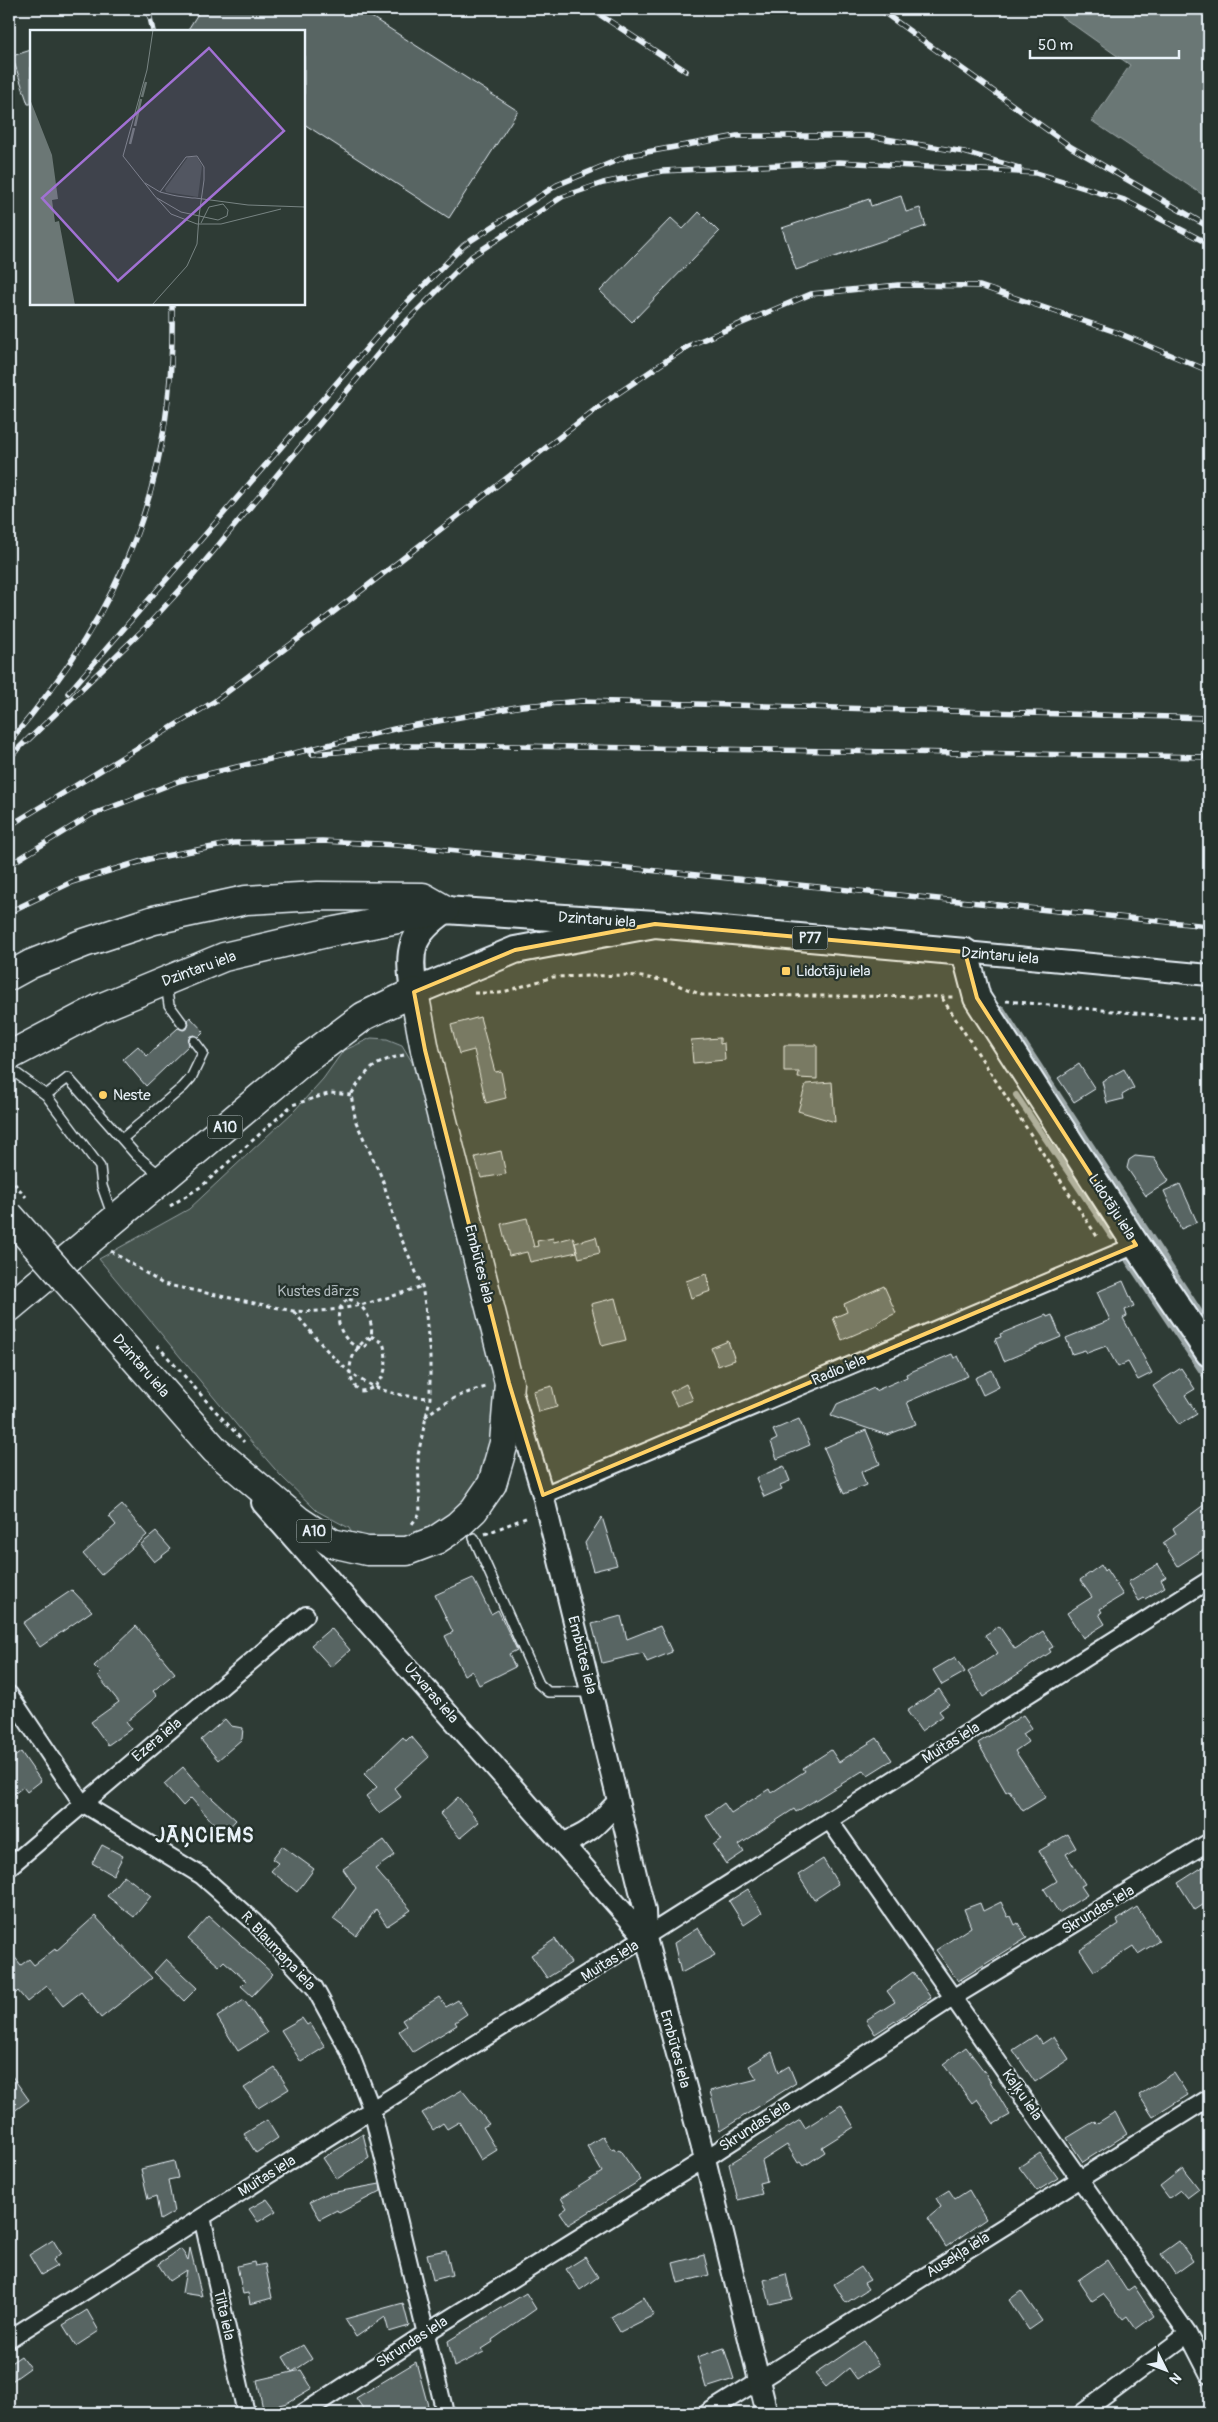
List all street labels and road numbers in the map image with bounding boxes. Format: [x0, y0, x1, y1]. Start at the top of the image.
street label: Dzintaru iela [557, 908, 637, 932]
road number: P77 [792, 926, 828, 950]
street label: Dzintaru iela [960, 943, 1040, 969]
street label: Dzintaru iela [159, 947, 239, 991]
road number: A10 [208, 1116, 242, 1138]
street label: Lidotāju iela [1084, 1171, 1140, 1243]
street label: Embūtes iela [460, 1223, 498, 1305]
street label: Dzintaru iela [108, 1330, 174, 1402]
street label: Radio iela [809, 1350, 869, 1390]
road number: A10 [296, 1520, 332, 1542]
street label: Embūtes iela [563, 1614, 601, 1696]
street label: Uzvaras iela [399, 1659, 463, 1727]
street label: Ezera iela [128, 1714, 186, 1766]
street label: Muitas iela [919, 1718, 983, 1768]
street label: Skrundas iela [1058, 1881, 1138, 1939]
street label: R. Blaumaņa iela [237, 1908, 319, 1994]
street label: Muitas iela [578, 1936, 642, 1986]
street label: Embūtes iela [655, 2008, 695, 2090]
street label: Kaļķu iela [997, 2066, 1047, 2124]
street label: Skrundas iela [716, 2096, 794, 2156]
street label: Muitas iela [235, 2151, 299, 2201]
street label: Ausekļa iela [923, 2228, 993, 2282]
street label: Tilta iela [209, 2288, 239, 2342]
street label: Skrundas iela [373, 2312, 451, 2372]

